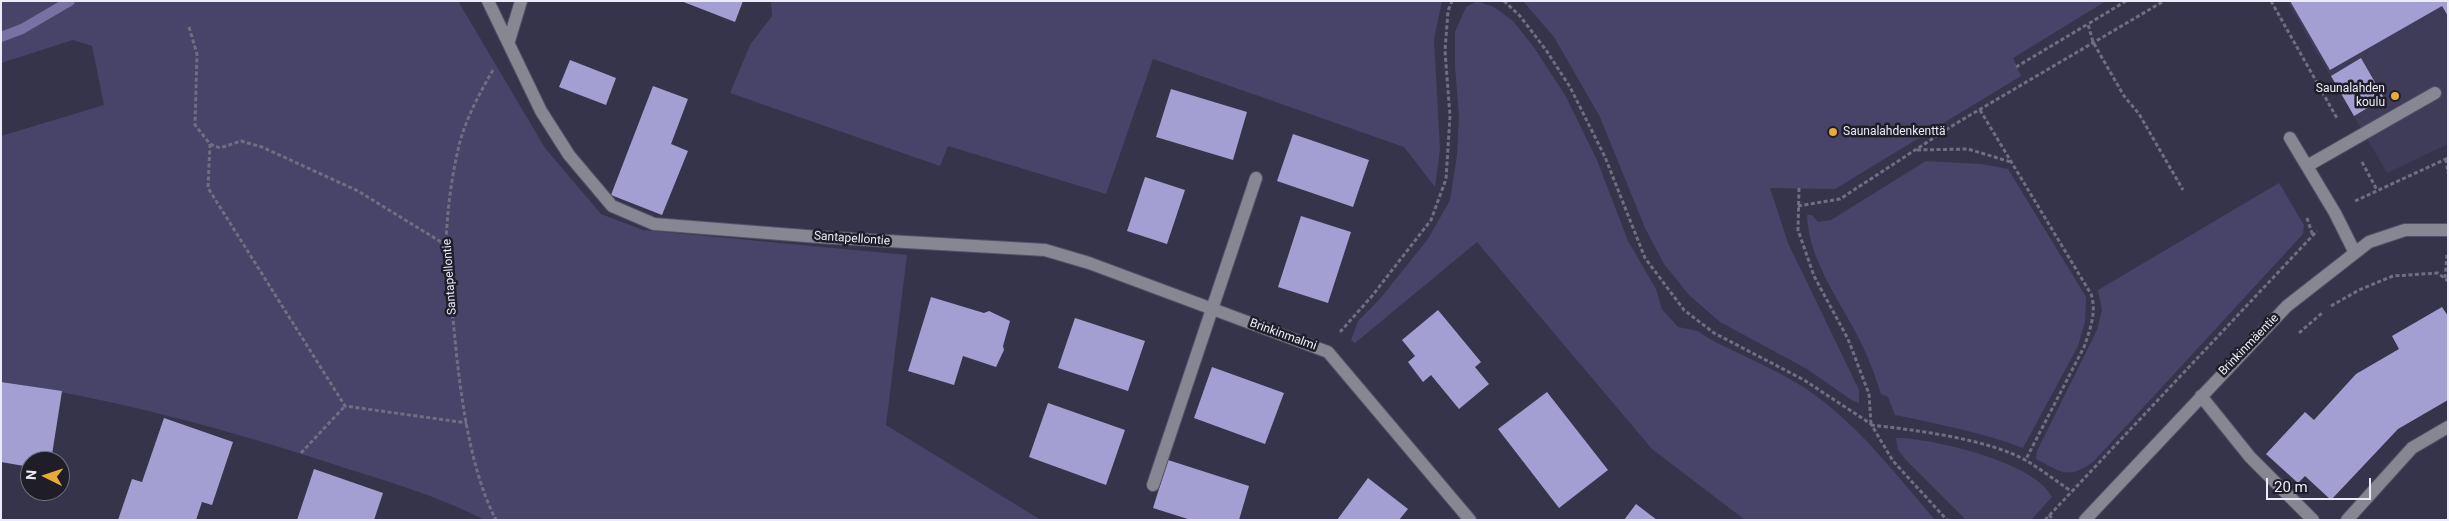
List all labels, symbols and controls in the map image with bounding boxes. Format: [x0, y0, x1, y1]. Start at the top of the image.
place label: Saunalahden koulu [2316, 82, 2385, 110]
marker: Saunalahden koulu [2389, 90, 2401, 102]
place label: Saunalahdenkenttä [1843, 125, 1946, 139]
marker: Saunalahdenkenttä [1827, 126, 1839, 138]
street label: Santapellontie [813, 229, 891, 249]
street label: Santapellontie [440, 238, 460, 316]
street label: Brinkinmäentie [2216, 311, 2282, 379]
street label: Brinkinmalmi [1248, 316, 1318, 354]
north arrow [20, 451, 70, 501]
scale bar [2269, 468, 2374, 500]
text: N [23, 470, 39, 481]
text: 20 m [2274, 478, 2308, 496]

